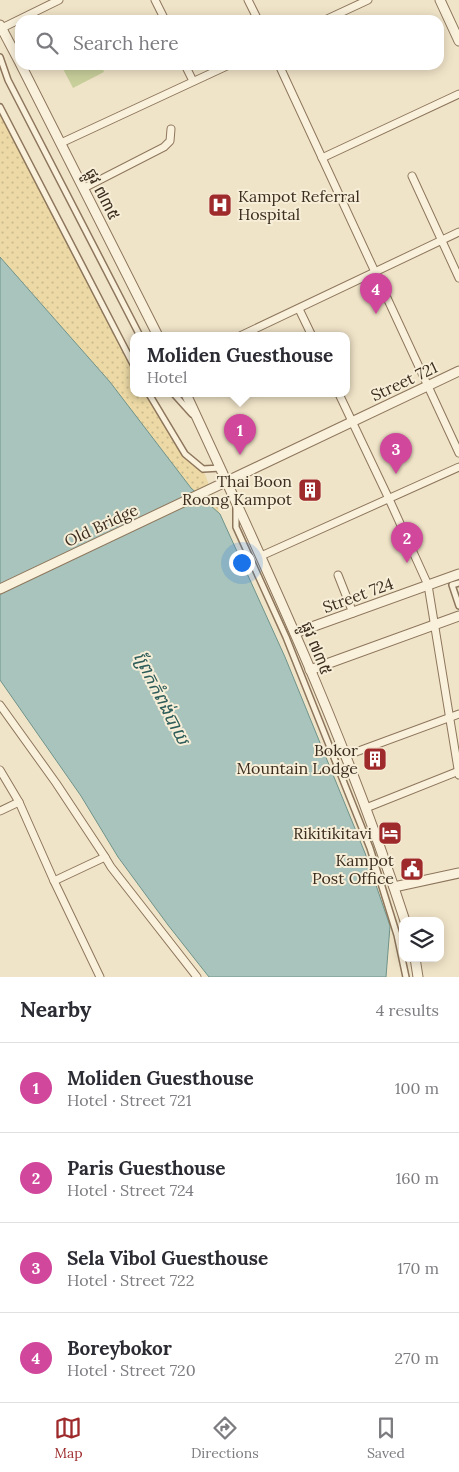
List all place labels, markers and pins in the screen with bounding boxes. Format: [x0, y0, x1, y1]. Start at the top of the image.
place label: Kampot Referral Hospital [238, 186, 360, 224]
hospital icon: Kampot Referral Hospital [207, 192, 233, 218]
pin: 4 [360, 273, 392, 314]
pin: 1 [224, 414, 256, 455]
pin: 3 [380, 433, 412, 474]
place label: Thai Boon Roong Kampot [182, 471, 293, 509]
building icon: Thai Boon Roong Kampot [297, 477, 323, 503]
pin: 2 [391, 522, 423, 563]
place label: Bokor Mountain Lodge [236, 740, 358, 778]
building icon: Bokor Mountain Lodge [362, 746, 388, 772]
hotel icon: Rikitikitavi [377, 820, 403, 846]
place label: Rikitikitavi [293, 823, 372, 843]
place label: Kampot Post Office [312, 850, 395, 888]
public building icon: Kampot Post Office [399, 856, 425, 882]

